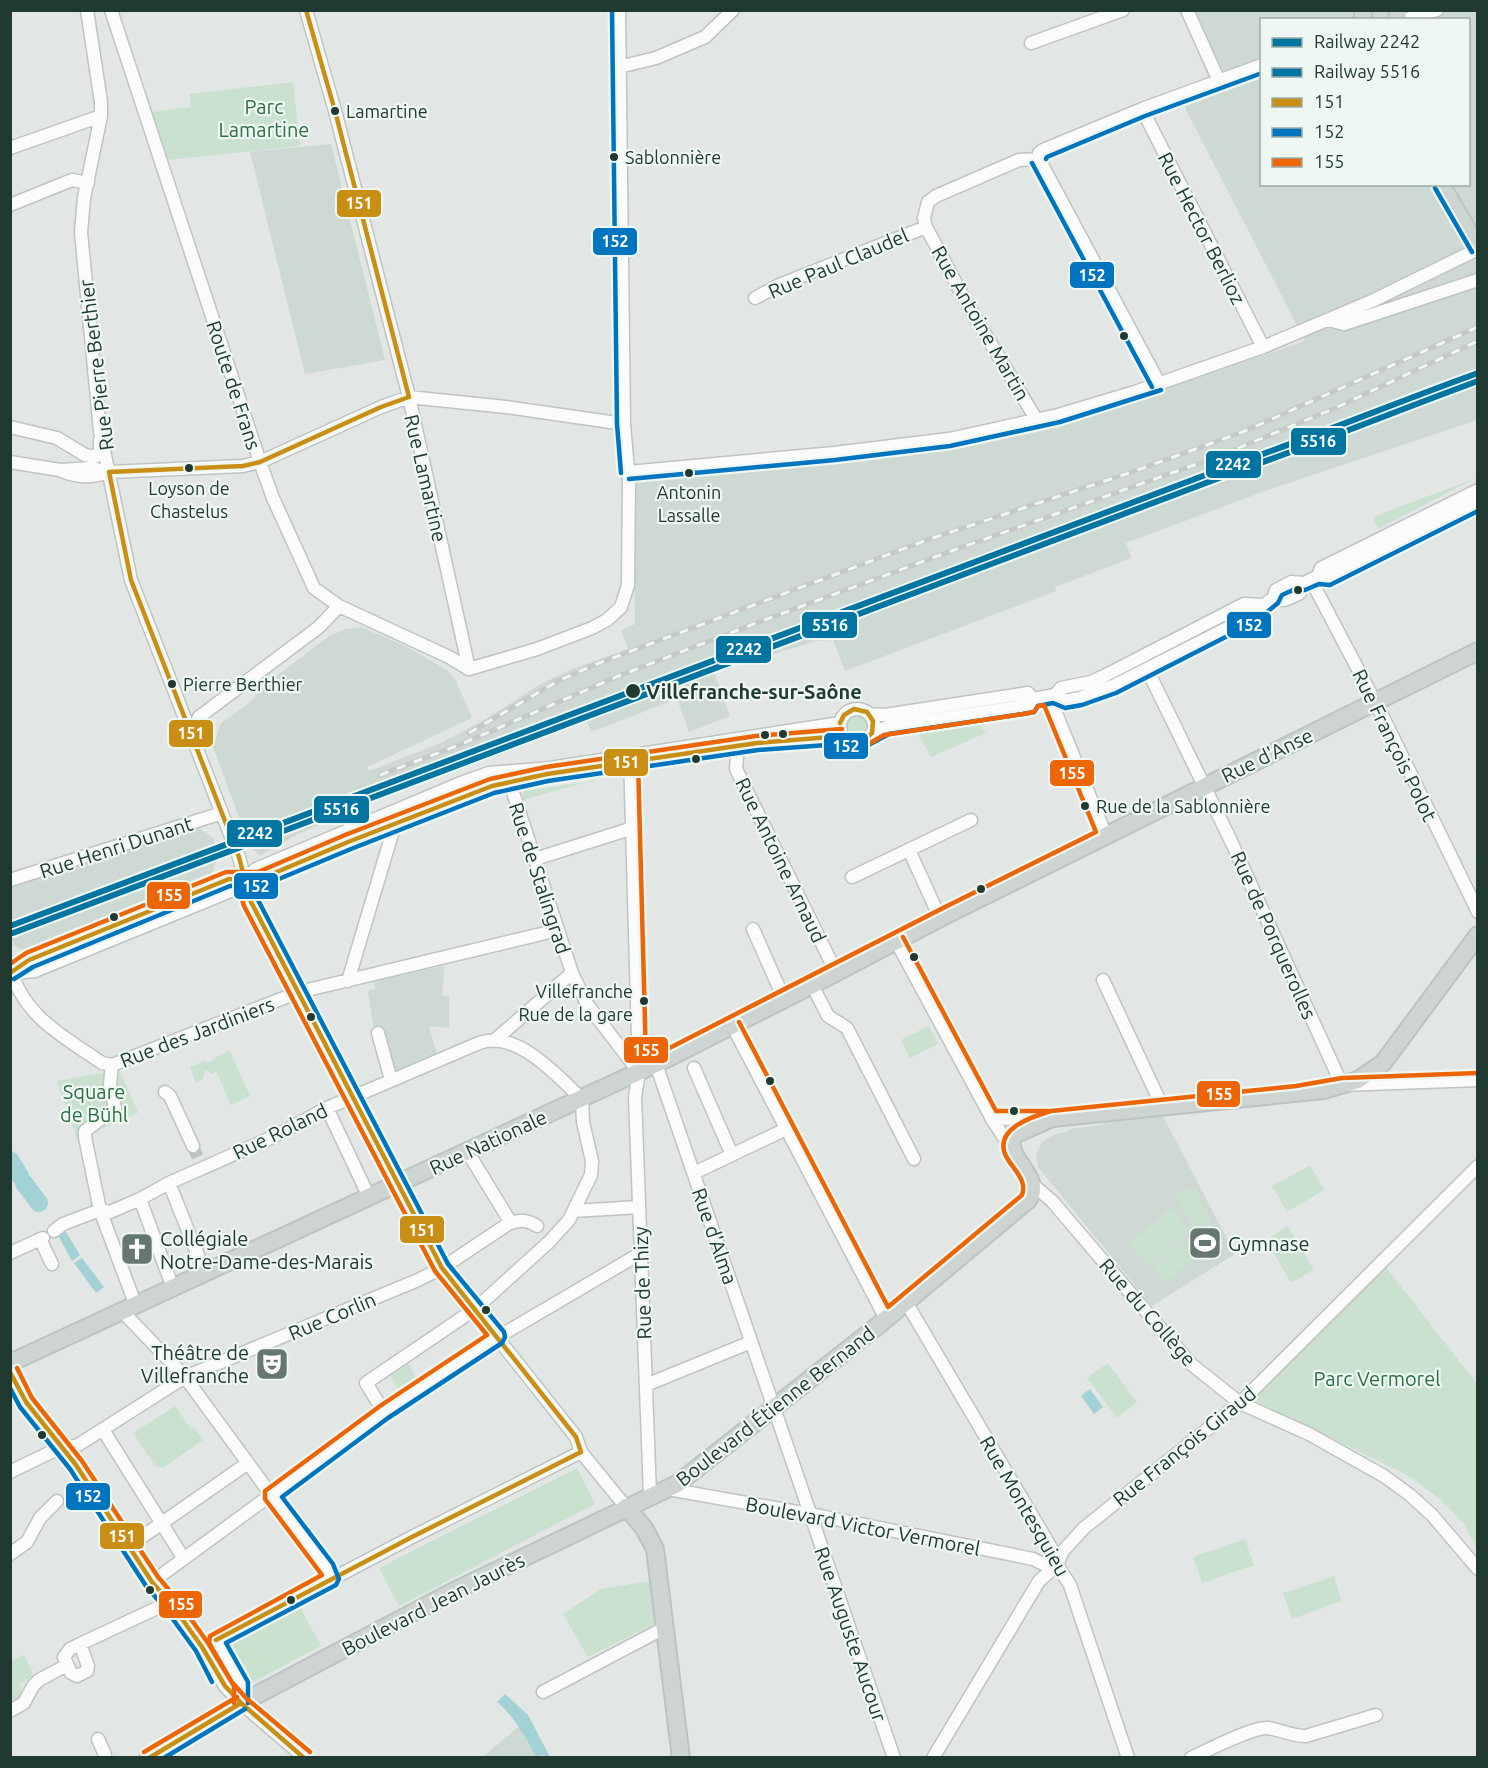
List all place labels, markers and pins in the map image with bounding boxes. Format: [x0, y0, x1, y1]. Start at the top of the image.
place label: Lamartine [346, 101, 428, 121]
marker: Lamartine [329, 105, 341, 117]
place label: Sablonnière [625, 147, 721, 167]
marker: Sablonnière [608, 151, 620, 163]
unlabelled marker [1118, 330, 1130, 342]
marker: Loyson de Chastelus [183, 462, 195, 474]
marker: Antonin Lassalle [683, 467, 695, 479]
place label: Loyson de Chastelus [148, 478, 230, 521]
place label: Antonin Lassalle [657, 482, 721, 525]
unlabelled marker [1292, 584, 1304, 596]
place label: Pierre Berthier [183, 674, 303, 694]
marker: Pierre Berthier [166, 678, 178, 690]
place label: Villefranche-sur-Saône [646, 680, 862, 703]
marker: Villefranche-sur-Saône [624, 682, 642, 700]
unlabelled marker [777, 728, 789, 740]
unlabelled marker [759, 729, 771, 741]
unlabelled marker [690, 753, 702, 765]
place label: Rue de la Sablonnière [1096, 796, 1270, 816]
marker: Rue de la Sablonnière [1079, 800, 1091, 812]
unlabelled marker [975, 883, 987, 895]
unlabelled marker [108, 911, 120, 923]
unlabelled marker [908, 951, 920, 963]
place label: Villefranche Rue de la gare [518, 981, 633, 1024]
marker: Villefranche Rue de la gare [638, 995, 650, 1007]
unlabelled marker [305, 1011, 317, 1023]
unlabelled marker [764, 1075, 776, 1087]
unlabelled marker [1008, 1105, 1020, 1117]
sports icon: Gymnase [1187, 1225, 1223, 1261]
place label: Collégiale Notre-Dame-des-Marais [160, 1227, 373, 1273]
church icon: Collégiale Notre-Dame-des-Marais [119, 1231, 155, 1267]
place label: Gymnase [1228, 1232, 1309, 1255]
unlabelled marker [480, 1304, 492, 1316]
place label: Théâtre de Villefranche [141, 1341, 249, 1387]
theatre icon: Théâtre de Villefranche [254, 1346, 290, 1382]
unlabelled marker [36, 1429, 48, 1441]
unlabelled marker [144, 1584, 156, 1596]
unlabelled marker [285, 1594, 297, 1606]

